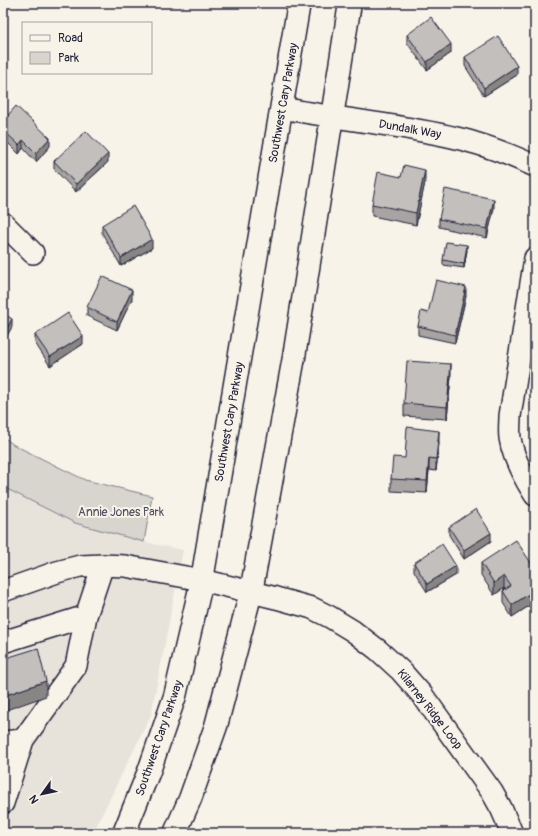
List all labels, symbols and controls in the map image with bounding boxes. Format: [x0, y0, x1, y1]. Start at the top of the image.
legend [22, 22, 152, 74]
text: Road [58, 31, 83, 46]
street label: Southwest Cary Parkway [266, 42, 301, 164]
text: Park [58, 51, 79, 66]
street label: Dundalk Way [378, 117, 442, 142]
street label: Southwest Cary Parkway [212, 361, 247, 483]
park label: Annie Jones Park [78, 505, 164, 520]
street label: Kilarney Ridge Loop [394, 666, 466, 753]
street label: Southwest Cary Parkway [133, 678, 186, 798]
north arrow [22, 774, 62, 814]
text: N [26, 792, 42, 806]

